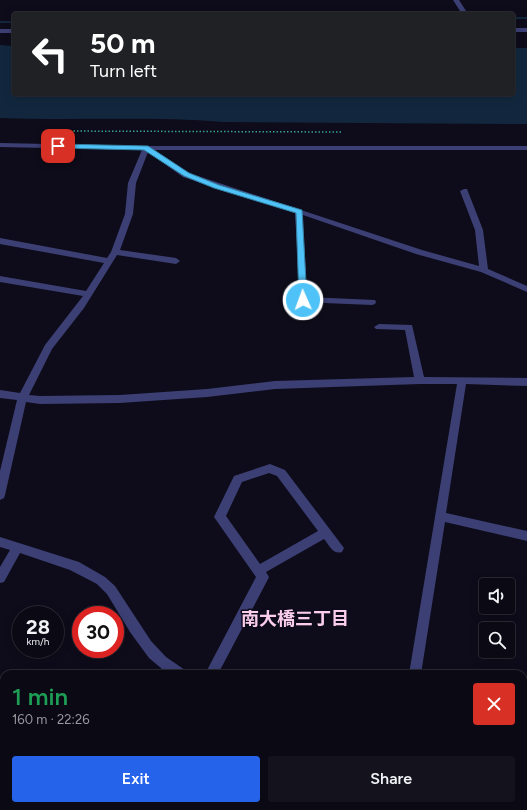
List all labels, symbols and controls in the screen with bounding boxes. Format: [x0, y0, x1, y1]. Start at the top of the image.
text: 50 m [90, 26, 156, 60]
icon: left [24, 28, 76, 80]
text: Turn left [90, 60, 157, 82]
pin [41, 129, 75, 163]
icon: arrive [47, 135, 69, 157]
position arrow [282, 279, 324, 321]
map controls [479, 578, 515, 658]
button: sound [479, 578, 515, 614]
speed limit sign: 30 [72, 606, 124, 658]
district label: 南大橋三丁目 [241, 608, 349, 630]
text: 28 [26, 615, 50, 639]
button: search [479, 622, 515, 658]
text: km/h [27, 635, 49, 648]
text: 1 min [12, 682, 68, 711]
button: close [473, 683, 515, 725]
text: 160 m · 22:26 [12, 712, 90, 727]
button: Exit [12, 756, 260, 802]
button: Share [268, 756, 515, 802]

